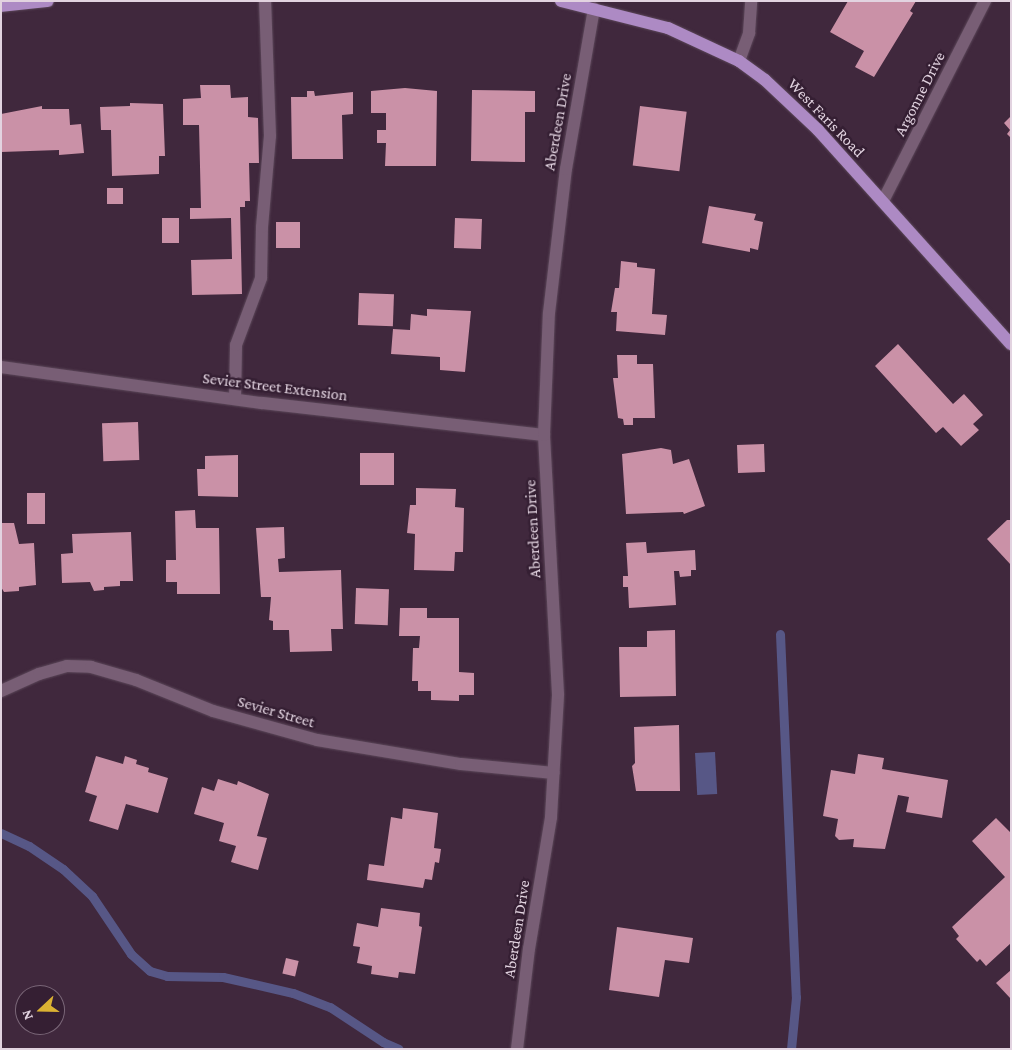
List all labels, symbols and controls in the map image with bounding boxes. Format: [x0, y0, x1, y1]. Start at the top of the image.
street label: Argonne Drive [891, 49, 949, 139]
street label: Aberdeen Drive [540, 72, 576, 172]
street label: West Faris Road [784, 75, 868, 161]
street label: Sevier Street Extension [201, 369, 349, 405]
street label: Aberdeen Drive [521, 479, 545, 579]
street label: Sevier Street [235, 692, 317, 732]
street label: Aberdeen Drive [500, 879, 534, 979]
north arrow [15, 985, 65, 1035]
text: N [18, 1008, 36, 1022]

